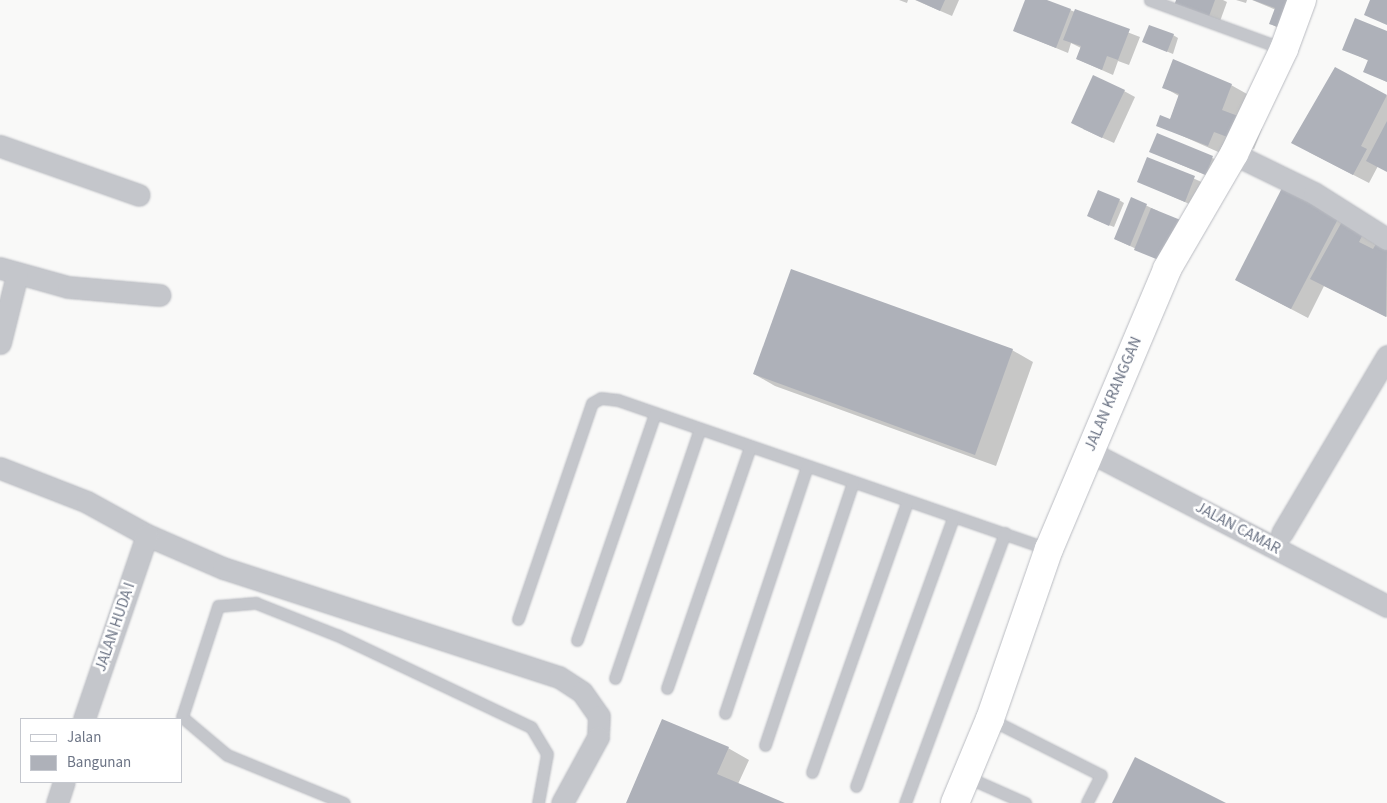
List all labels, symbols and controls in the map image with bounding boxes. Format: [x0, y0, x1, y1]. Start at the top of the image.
street label: JALAN KRANGGAN [1080, 334, 1146, 454]
street label: JALAN CAMAR [1192, 498, 1284, 558]
street label: JALAN HUDA I [91, 580, 139, 674]
legend [20, 718, 182, 783]
text: Jalan [67, 727, 101, 748]
text: Bangunan [67, 752, 131, 773]

